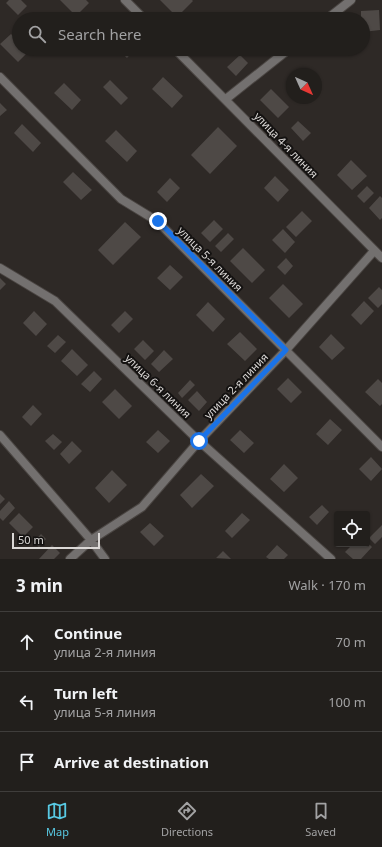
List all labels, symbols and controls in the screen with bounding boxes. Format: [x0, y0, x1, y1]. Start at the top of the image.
search box [12, 12, 370, 56]
icon: search [26, 23, 48, 45]
text: Search here [58, 24, 141, 44]
north arrow [286, 68, 322, 104]
street label: улица 4-я линия [251, 108, 322, 181]
route end [149, 212, 167, 230]
street label: улица 5-я линия [175, 223, 246, 294]
street label: улица 2-я линия [200, 349, 271, 422]
street label: улица 6-я линия [122, 350, 195, 421]
route start [190, 432, 208, 450]
map controls [334, 511, 370, 547]
button: locate [334, 511, 370, 547]
scale bar [12, 531, 100, 550]
text: 50 m [18, 532, 44, 547]
text: 3 min [16, 574, 63, 597]
text: Walk · 170 m [288, 576, 366, 594]
text: Continue [54, 623, 122, 643]
icon: ahead [16, 631, 38, 653]
text: 70 m [336, 633, 366, 651]
text: улица 2-я линия [54, 643, 156, 661]
text: Turn left [54, 683, 118, 703]
icon: left [16, 691, 38, 713]
text: 100 m [328, 693, 366, 711]
text: улица 5-я линия [54, 703, 156, 721]
icon: arrive [16, 751, 38, 773]
text: Arrive at destination [54, 752, 209, 772]
tab: Map [46, 800, 69, 839]
tab: Directions [161, 800, 213, 839]
tab: Saved [305, 800, 336, 839]

